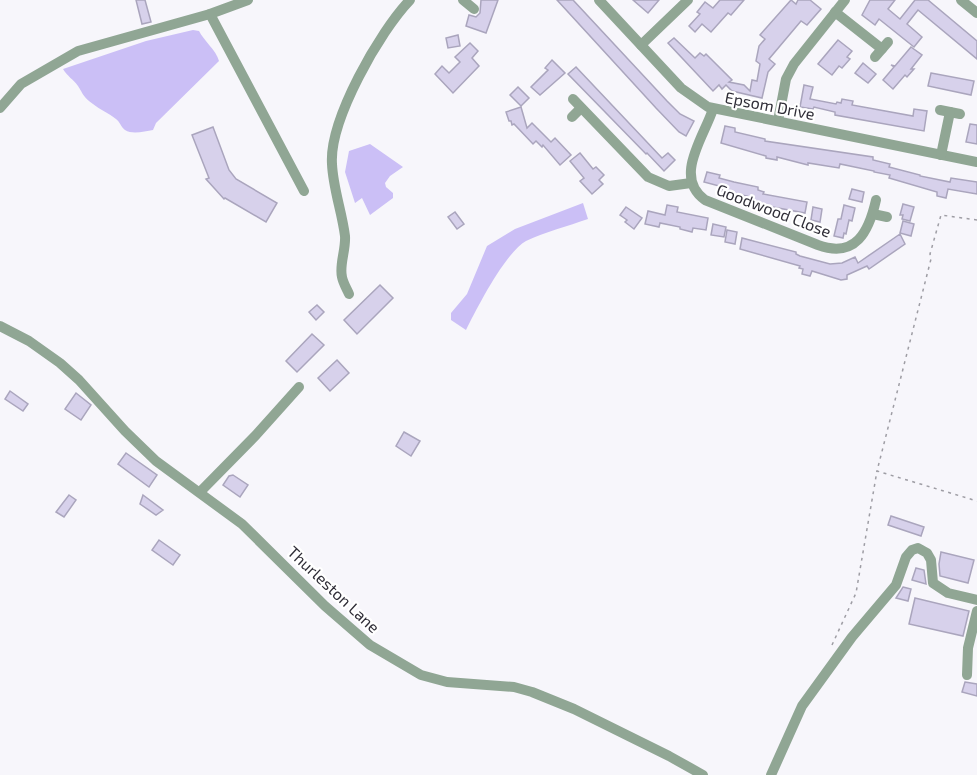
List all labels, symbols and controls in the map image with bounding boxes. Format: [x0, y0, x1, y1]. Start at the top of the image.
street label: Epsom Drive [724, 87, 816, 123]
street label: Goodwood Close [714, 179, 834, 241]
street label: Thurleston Lane [284, 542, 384, 636]

